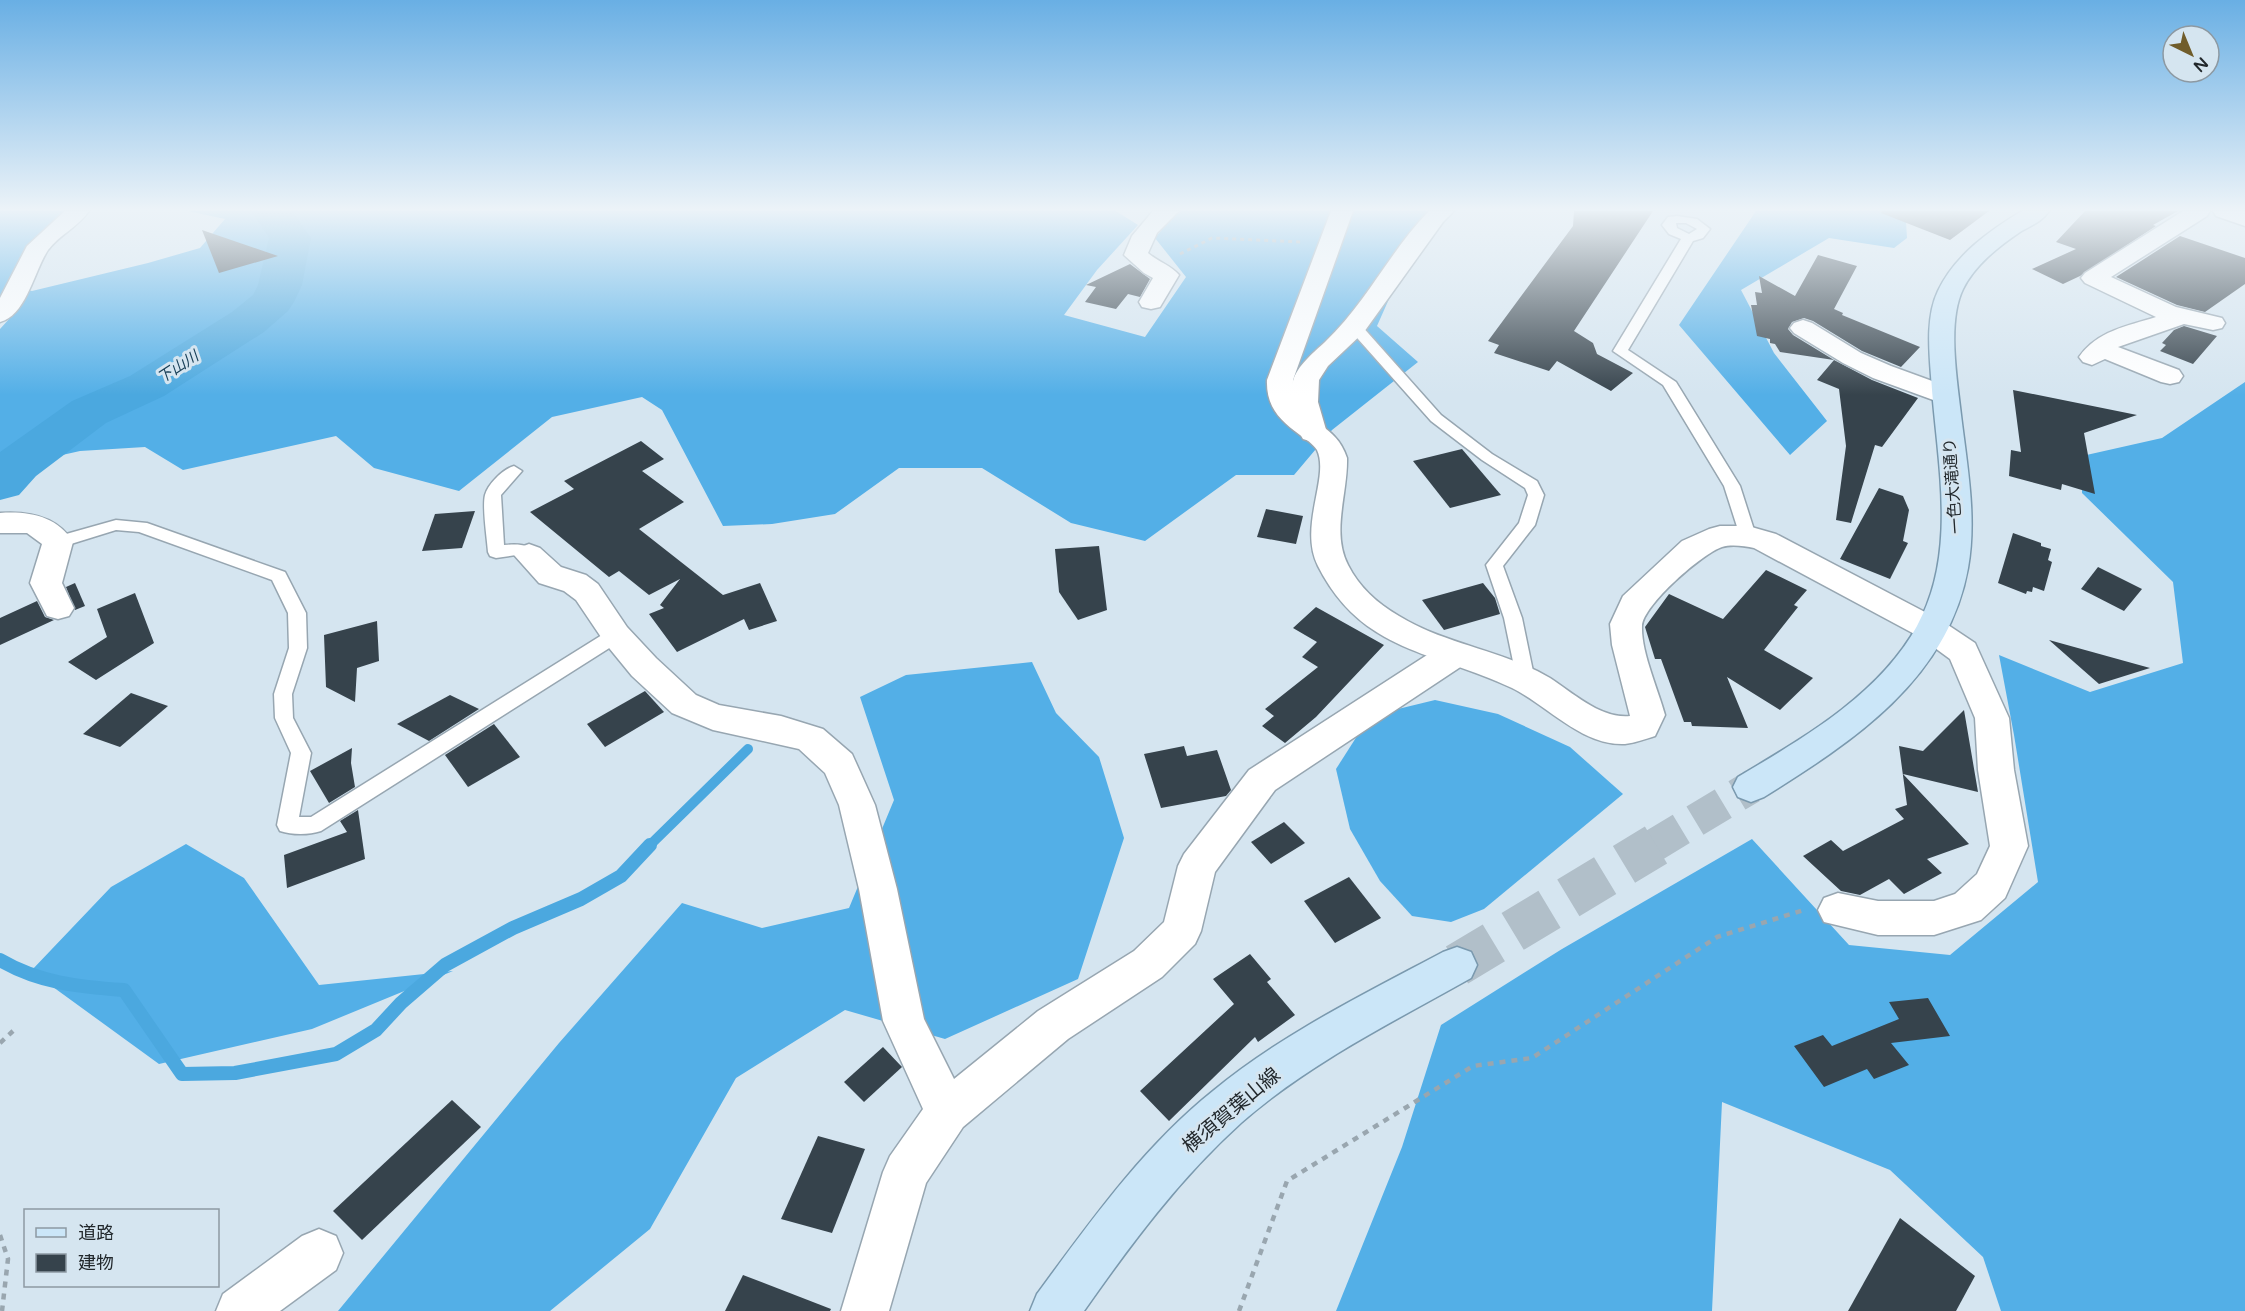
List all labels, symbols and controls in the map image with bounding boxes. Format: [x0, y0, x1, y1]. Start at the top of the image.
north arrow [2161, 24, 2221, 84]
text: N [2189, 53, 2212, 76]
water label: 下山川 [154, 346, 203, 387]
street label: 一色大滝通り [1940, 437, 1966, 535]
street label: 横須賀葉山線 [1178, 1063, 1285, 1159]
legend [24, 1209, 219, 1287]
text: 道路 [78, 1222, 114, 1244]
text: 建物 [78, 1252, 114, 1274]

